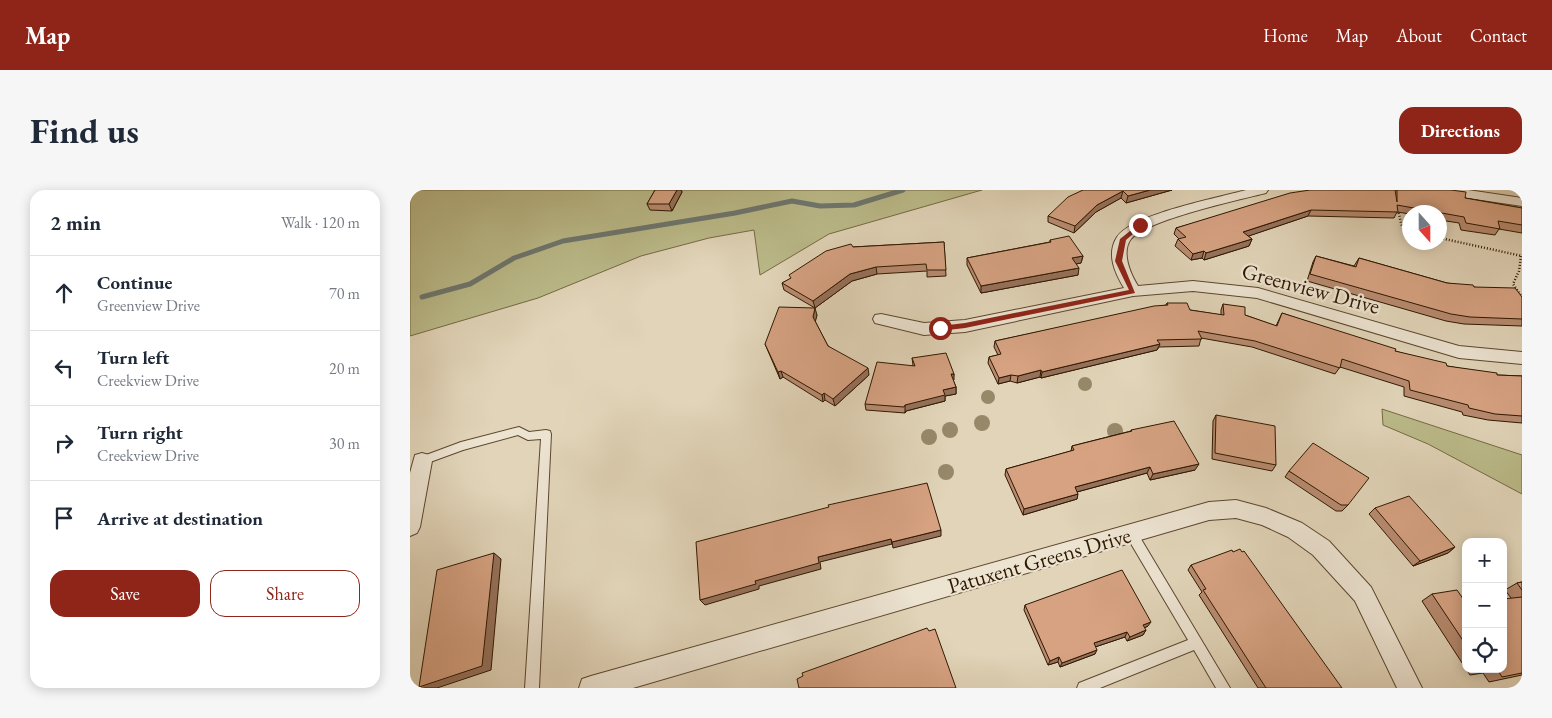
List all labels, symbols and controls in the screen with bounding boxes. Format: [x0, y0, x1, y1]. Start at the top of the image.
text: Map [25, 20, 70, 51]
text: Home [1263, 24, 1308, 47]
text: Map [1336, 24, 1368, 47]
text: About [1396, 24, 1442, 47]
text: Contact [1470, 24, 1527, 47]
button: Directions [1399, 107, 1522, 154]
text: Find us [30, 108, 139, 153]
north arrow [1402, 205, 1447, 250]
text: 2 min [50, 209, 101, 236]
text: Walk · 120 m [281, 212, 360, 233]
route end [1129, 214, 1152, 237]
street label: Greenview Drive [1239, 256, 1383, 321]
text: Continue [97, 270, 172, 295]
icon: ahead [50, 279, 78, 307]
text: 70 m [329, 283, 360, 304]
text: Greenview Drive [97, 295, 200, 316]
route start [929, 317, 952, 340]
text: Turn left [97, 345, 169, 370]
icon: left [50, 354, 78, 382]
text: 20 m [329, 358, 360, 379]
text: Creekview Drive [97, 370, 199, 391]
text: Turn right [97, 420, 183, 445]
icon: right [50, 429, 78, 457]
text: 30 m [329, 433, 360, 454]
text: Creekview Drive [97, 445, 199, 466]
icon: arrive [50, 504, 78, 532]
text: Arrive at destination [97, 506, 263, 531]
street label: Patuxent Greens Drive [944, 520, 1134, 600]
map controls [1462, 538, 1507, 673]
button: + [1462, 538, 1507, 583]
button: Save [50, 570, 200, 617]
button: Share [210, 570, 360, 617]
button: − [1462, 583, 1507, 628]
button: locate [1462, 628, 1507, 673]

